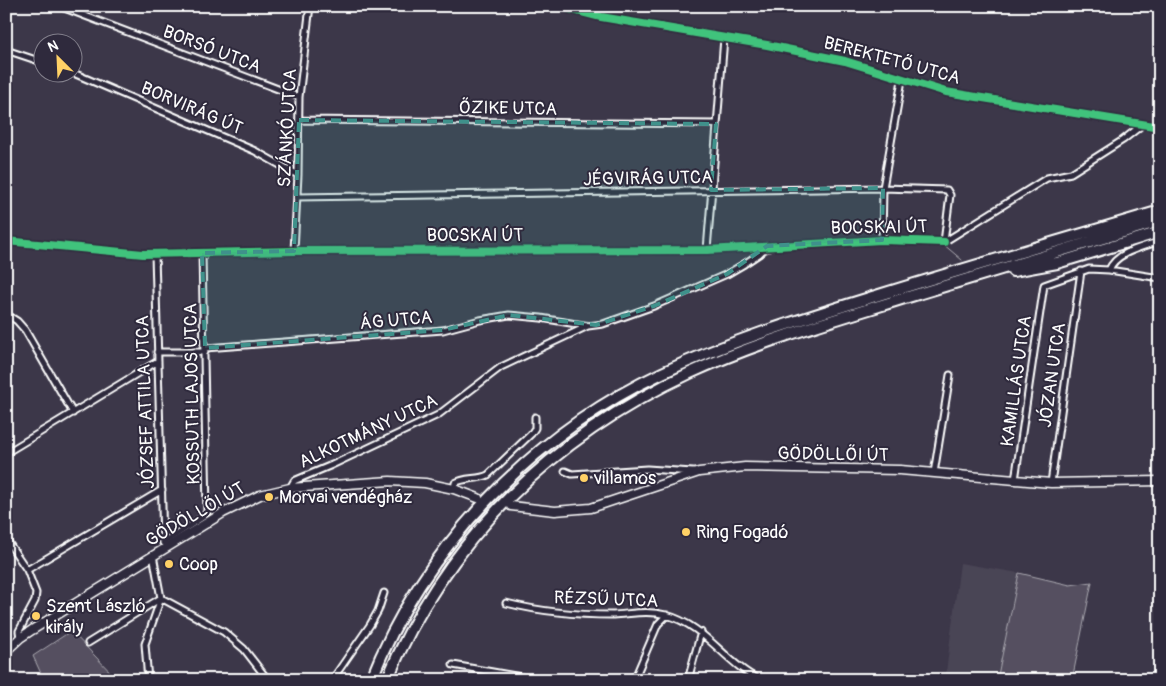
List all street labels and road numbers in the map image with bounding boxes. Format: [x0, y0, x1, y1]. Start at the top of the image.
street label: BORSÓ UTCA [159, 19, 265, 79]
street label: BEREKTETŐ UTCA [821, 31, 963, 90]
street label: SZÁNKÓ UTCA [272, 68, 302, 188]
street label: BORVIRÁG ÚT [137, 77, 246, 140]
street label: ŐZIKE UTCA [459, 96, 558, 121]
street label: JÉGVIRÁG UTCA [583, 166, 713, 191]
street label: BOCSKAI ÚT [830, 215, 928, 240]
street label: BOCSKAI ÚT [427, 224, 523, 247]
street label: KOSSUTH LAJOS UTCA [179, 303, 206, 485]
street label: ÁG UTCA [359, 306, 434, 335]
street label: KAMILLÁS UTCA [996, 314, 1037, 448]
street label: JÓZSEF ATTILA UTCA [130, 315, 160, 489]
street label: JÓZAN UTCA [1033, 321, 1071, 429]
street label: ALKOTMÁNY UTCA [295, 389, 442, 474]
street label: GÖDÖLLŐI ÚT [777, 442, 889, 467]
street label: GÖDÖLLŐI ÚT [141, 477, 249, 552]
street label: RÉZSŰ UTCA [554, 586, 659, 613]

